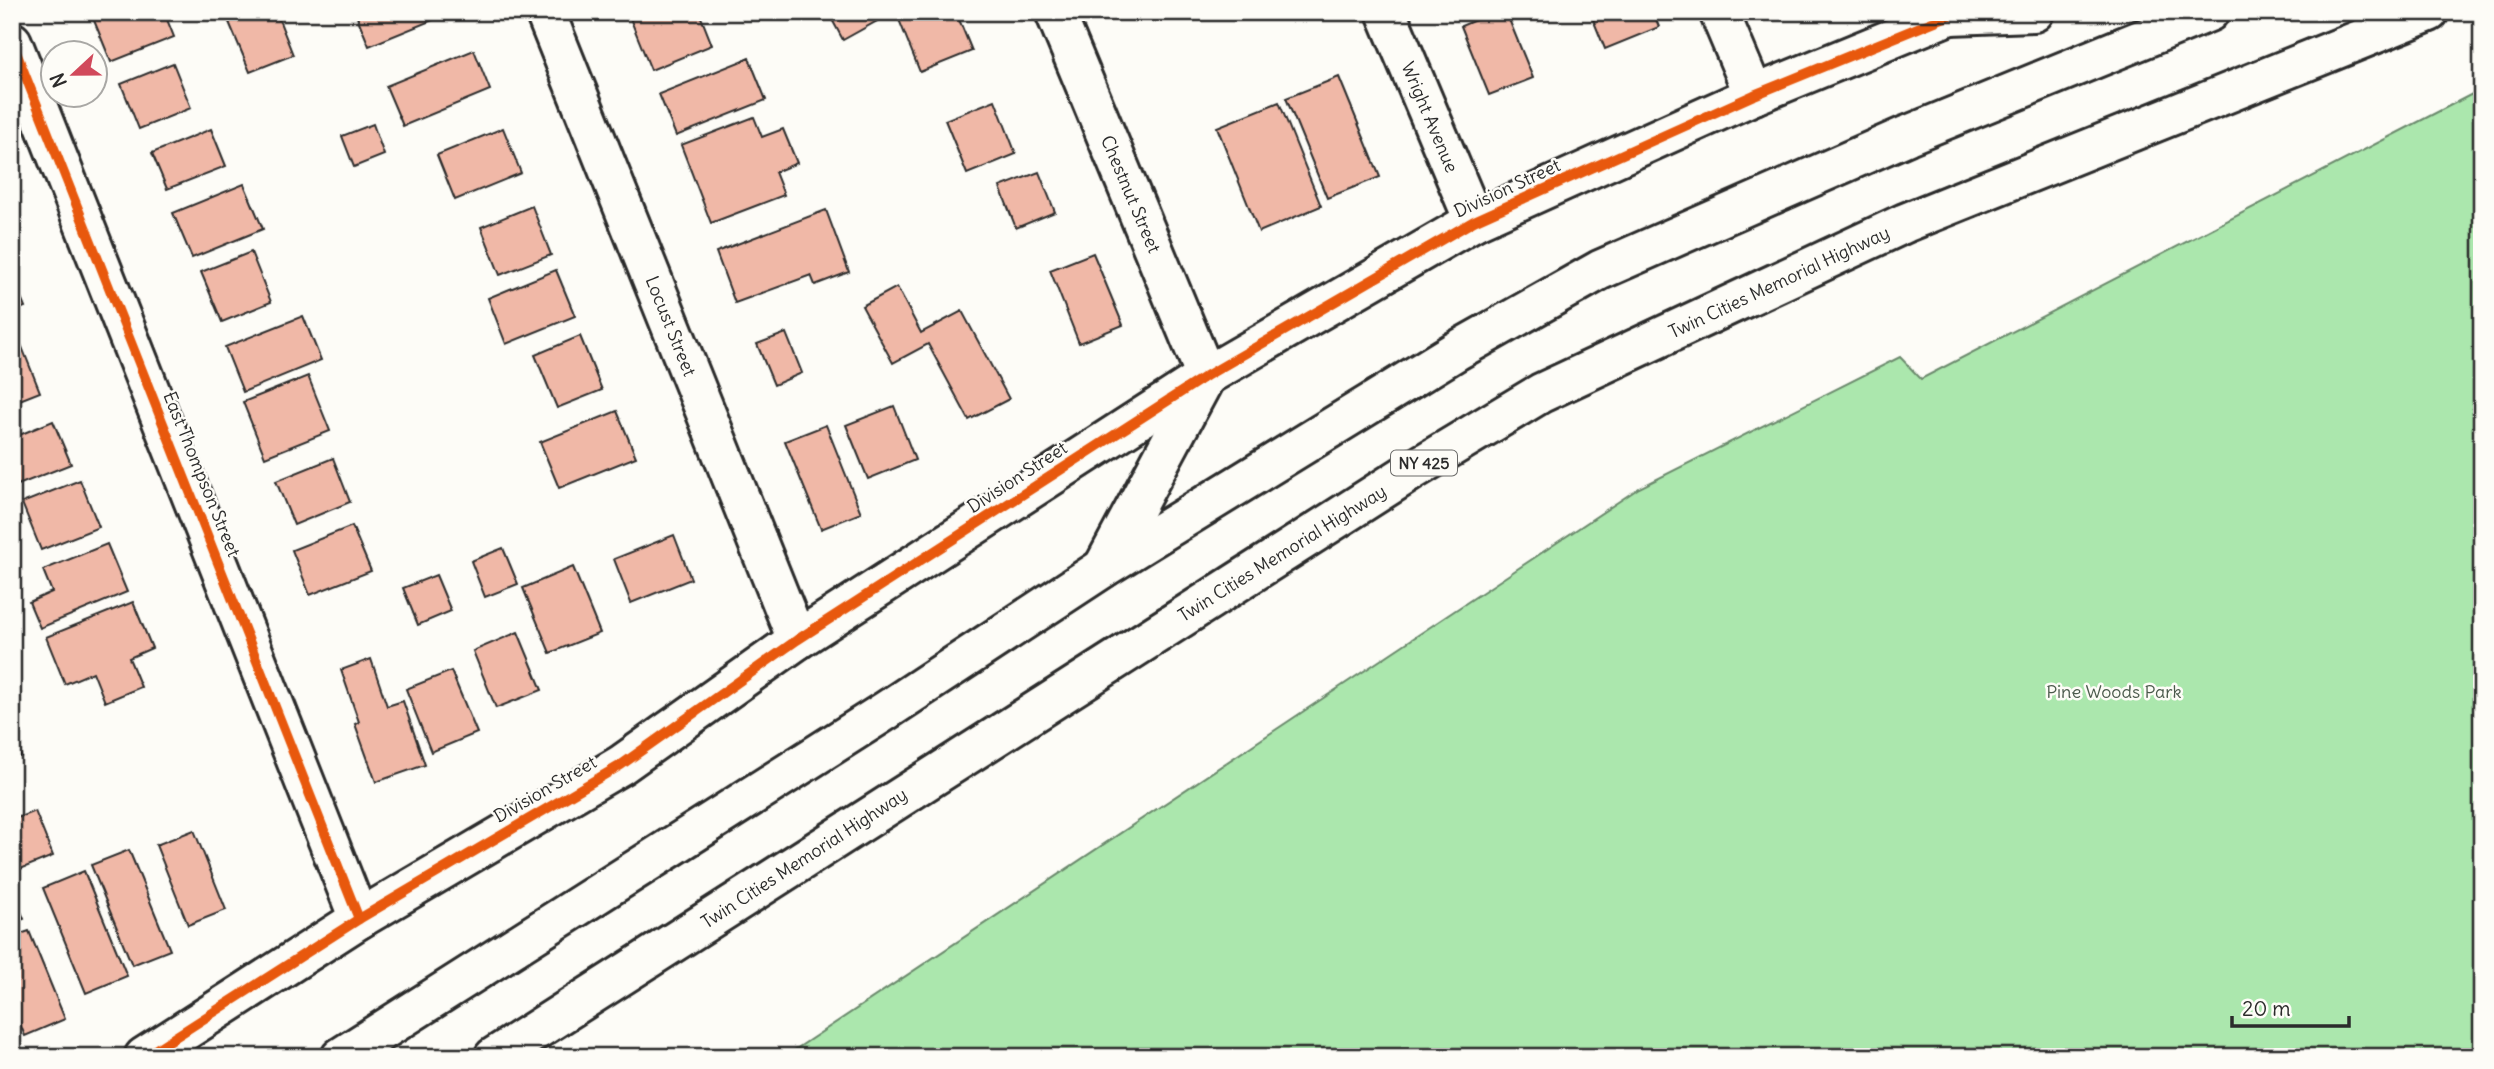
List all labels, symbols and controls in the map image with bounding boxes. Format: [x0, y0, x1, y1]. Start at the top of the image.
north arrow [38, 38, 108, 108]
street label: Wright Avenue [1396, 58, 1464, 176]
text: N [45, 70, 72, 91]
street label: Chestnut Street [1096, 132, 1166, 256]
street label: Division Street [1450, 153, 1564, 223]
street label: Twin Cities Memorial Highway [1665, 221, 1893, 343]
street label: Locust Street [640, 273, 702, 379]
street label: East Thompson Street [158, 388, 246, 560]
street label: Division Street [963, 436, 1071, 518]
road number: NY 425 [1391, 450, 1457, 476]
street label: Twin Cities Memorial Highway [1174, 479, 1390, 627]
park label: Pine Woods Park [2046, 680, 2182, 703]
street label: Division Street [490, 750, 600, 828]
street label: Twin Cities Memorial Highway [697, 783, 911, 933]
scale bar [2232, 985, 2349, 1029]
text: 20 m [2242, 995, 2291, 1022]

